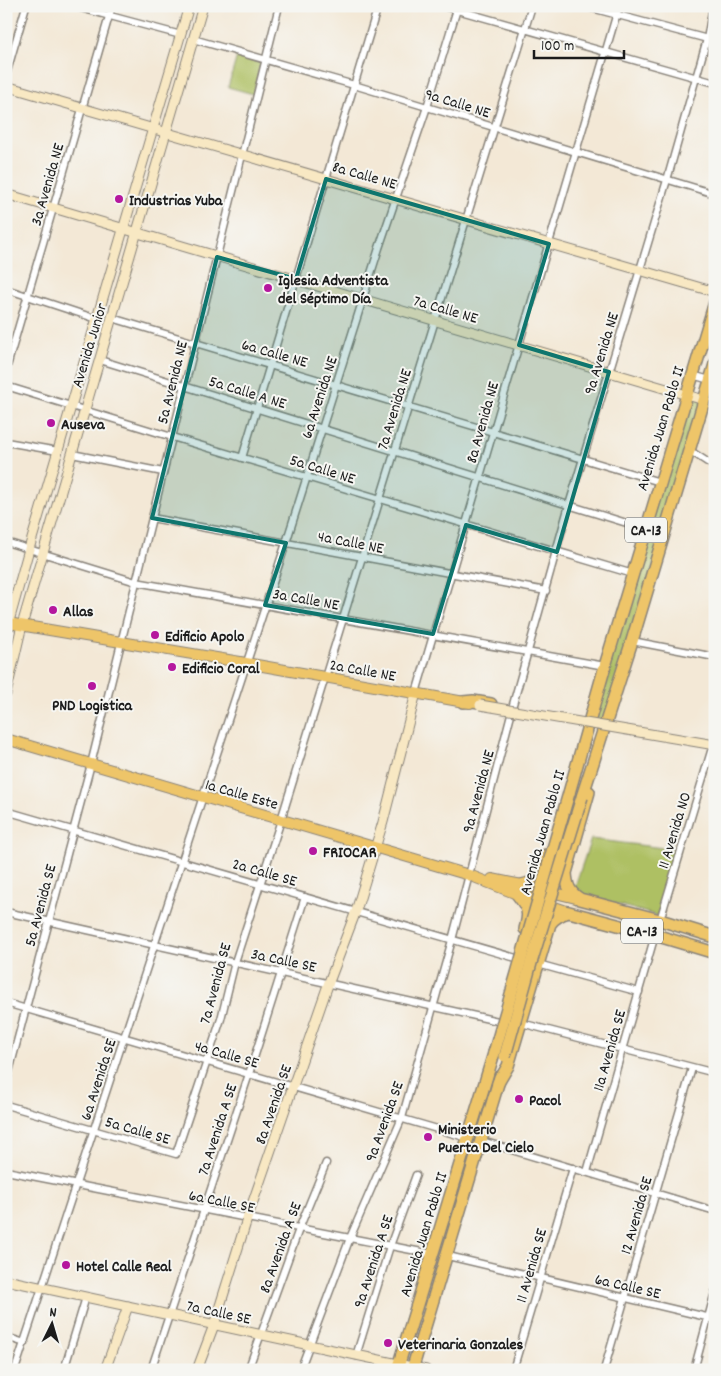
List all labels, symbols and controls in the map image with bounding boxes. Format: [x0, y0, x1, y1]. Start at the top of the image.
scale bar [534, 28, 624, 60]
text: 100 m [541, 36, 574, 58]
street label: 9a Calle NE [422, 84, 494, 125]
street label: 3a Avenida NE [26, 140, 71, 229]
street label: 8a Calle NE [329, 156, 400, 197]
place label: Industrias Yuba [129, 190, 224, 213]
marker: Industrias Yuba [113, 193, 125, 205]
place label: Iglesia Adventista del Séptimo Día [278, 270, 389, 311]
marker: Iglesia Adventista del Séptimo Día [262, 282, 274, 294]
street label: 7a Calle NE [410, 290, 481, 331]
street label: Avenida Junior [67, 300, 114, 391]
street label: 9a Avenida NE [579, 309, 626, 398]
street label: 6a Calle NE [239, 334, 311, 375]
street label: 5a Avenida NE [152, 338, 195, 427]
street label: 6a Avenida NE [296, 353, 345, 442]
street label: Avenida Juan Pablo II [632, 364, 691, 494]
street label: 7a Avenida NE [372, 366, 419, 453]
street label: 5a Calle A NE [206, 371, 290, 416]
street label: 8a Avenida NE [461, 378, 506, 466]
place label: Auseva [61, 414, 106, 437]
marker: Auseva [45, 417, 57, 429]
street label: 5a Calle NE [287, 450, 359, 491]
road number: CA-13 [625, 518, 667, 542]
street label: 4a Calle NE [316, 526, 386, 561]
street label: 3a Calle NE [270, 583, 341, 618]
place label: Allas [63, 601, 94, 624]
marker: Allas [47, 604, 59, 616]
place label: Edificio Apolo [165, 626, 244, 649]
marker: Edificio Apolo [149, 629, 161, 641]
street label: 2a Calle NE [328, 654, 398, 689]
place label: Edificio Coral [182, 658, 260, 681]
marker: Edificio Coral [166, 661, 178, 673]
marker: PND Logistica [86, 680, 98, 692]
place label: PND Logistica [52, 695, 134, 718]
street label: 9a Avenida NE [457, 747, 502, 836]
street label: Avenida Juan Pablo II [515, 768, 572, 898]
street label: 1a Calle Este [202, 774, 281, 817]
street label: 11 Avenida NO [653, 789, 698, 872]
place label: FRIOCAR [323, 842, 377, 865]
marker: FRIOCAR [307, 845, 319, 857]
street label: 2a Calle SE [229, 853, 300, 894]
street label: 5a Avenida SE [19, 861, 64, 949]
road number: CA-13 [621, 918, 663, 944]
street label: 7a Avenida SE [195, 940, 238, 1027]
street label: 3a Calle SE [249, 943, 319, 980]
street label: 11a Avenida SE [588, 1006, 633, 1094]
street label: 6a Avenida SE [75, 1035, 124, 1124]
street label: 4a Calle SE [191, 1035, 262, 1076]
street label: 8a Avenida SE [250, 1061, 299, 1148]
street label: 9a Avenida SE [360, 1078, 411, 1165]
street label: 7a Avenida A SE [193, 1080, 244, 1179]
place label: Pacol [529, 1090, 561, 1113]
marker: Pacol [513, 1093, 525, 1105]
street label: 5a Calle SE [102, 1111, 173, 1152]
place label: Ministerio Puerta Del Cielo [438, 1119, 534, 1160]
marker: Ministerio Puerta Del Cielo [422, 1131, 434, 1143]
street label: Avenida Juan Pablo II [395, 1170, 454, 1300]
street label: 12 Avenida SE [615, 1173, 660, 1257]
street label: 6a Calle SE [186, 1185, 257, 1220]
street label: 8a Avenida A SE [254, 1198, 309, 1297]
street label: 9a Avenida A SE [349, 1212, 400, 1311]
street label: 11 Avenida SE [511, 1225, 554, 1306]
place label: Hotel Calle Real [76, 1256, 172, 1279]
marker: Hotel Calle Real [60, 1259, 72, 1271]
street label: 6a Calle SE [592, 1269, 663, 1306]
street label: 7a Calle SE [184, 1295, 254, 1332]
north arrow [28, 1298, 78, 1348]
text: N [49, 1303, 57, 1323]
place label: Veterinaria Gonzales [398, 1334, 523, 1357]
marker: Veterinaria Gonzales [382, 1337, 394, 1349]

